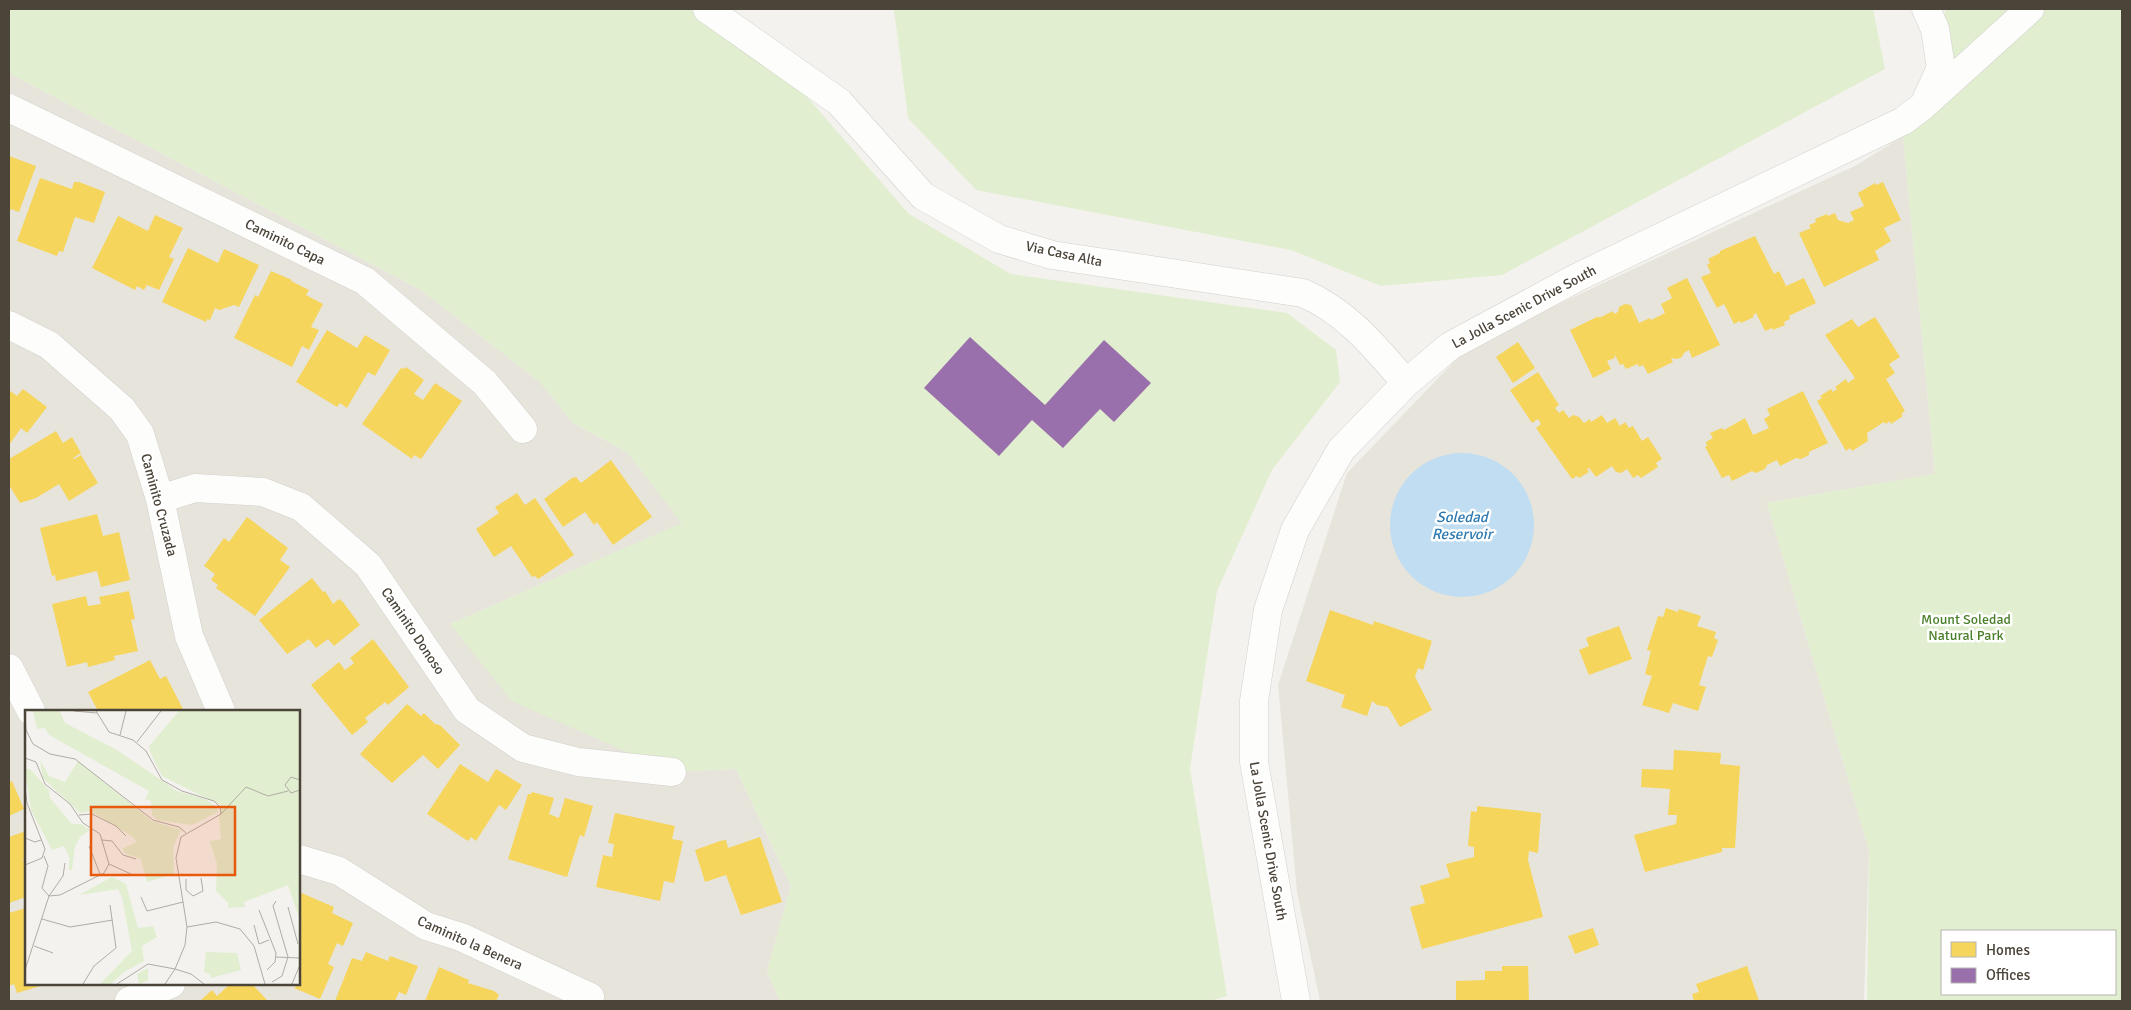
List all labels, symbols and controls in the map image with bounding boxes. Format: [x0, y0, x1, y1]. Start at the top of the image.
street label: Caminito Capa [242, 215, 328, 269]
street label: Via Casa Alta [1024, 238, 1104, 270]
street label: La Jolla Scenic Drive South [1449, 262, 1599, 352]
street label: Caminito Cruzada [137, 452, 181, 558]
water label: Soledad Reservoir [1432, 508, 1495, 543]
street label: Caminito Donoso [378, 584, 448, 678]
park label: Mount Soledad Natural Park [1921, 611, 2011, 644]
inset map [25, 710, 300, 985]
street label: La Jolla Scenic Drive South [1246, 760, 1290, 922]
street label: Caminito la Benera [415, 912, 525, 974]
legend [1941, 930, 2116, 995]
text: Homes [1986, 941, 2030, 959]
text: Offices [1986, 966, 2031, 984]

